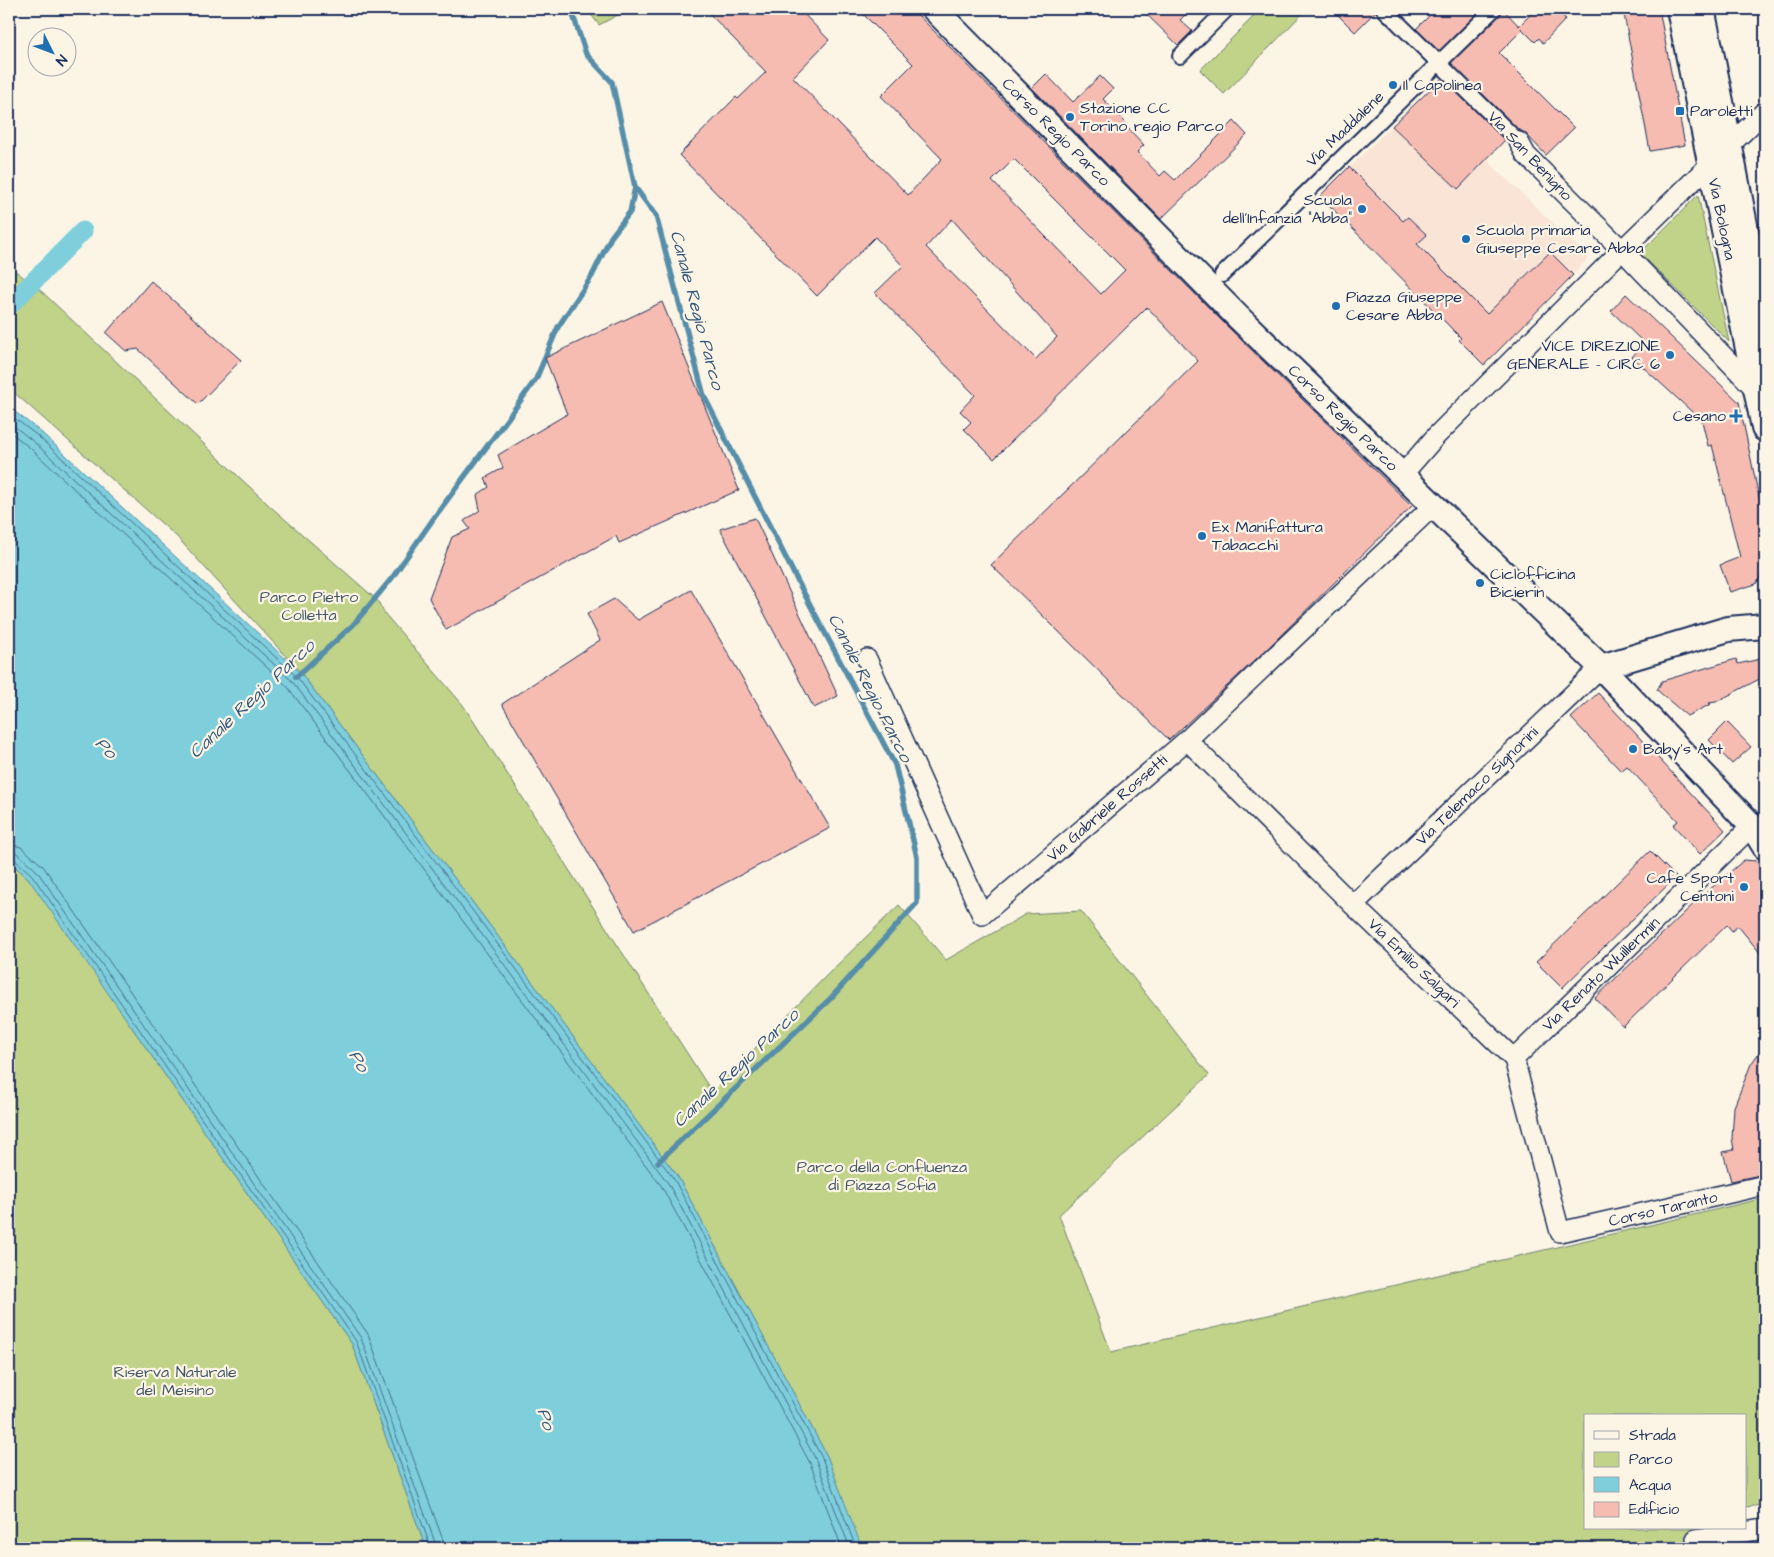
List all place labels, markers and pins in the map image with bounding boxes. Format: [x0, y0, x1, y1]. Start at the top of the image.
place label: Il Capolinea [1403, 74, 1481, 96]
marker: Il Capolinea [1387, 79, 1399, 91]
place label: Stazione CC Torino regio Parco [1080, 97, 1223, 138]
place label: Paroletti [1690, 100, 1753, 122]
marker: Paroletti [1674, 105, 1686, 117]
marker: Stazione CC Torino regio Parco [1064, 111, 1076, 123]
place label: Scuola dell'Infanzia "Abba" [1223, 189, 1352, 229]
marker: Scuola dell'Infanzia "Abba" [1356, 203, 1368, 215]
place label: Scuola primaria Giuseppe Cesare Abba [1476, 219, 1644, 259]
marker: Scuola primaria Giuseppe Cesare Abba [1460, 233, 1472, 245]
place label: Piazza Giuseppe Cesare Abba [1346, 286, 1462, 326]
marker: Piazza Giuseppe Cesare Abba [1330, 300, 1342, 312]
place label: VICE DIREZIONE GENERALE - CIRC 6 [1507, 335, 1661, 375]
marker: VICE DIREZIONE GENERALE - CIRC 6 [1664, 349, 1676, 361]
place label: Cesano [1673, 405, 1726, 427]
marker: Cesano [1730, 410, 1742, 422]
place label: Ex Manifattura Tabacchi [1212, 516, 1323, 556]
marker: Ex Manifattura Tabacchi [1196, 530, 1208, 542]
place label: Ciclofficina Bicierin [1490, 563, 1576, 603]
marker: Ciclofficina Bicierin [1474, 577, 1486, 589]
place label: Baby's Art [1643, 738, 1723, 761]
marker: Baby's Art [1627, 743, 1639, 755]
place label: Cafe Sport Centoni [1646, 867, 1735, 907]
marker: Cafe Sport Centoni [1738, 881, 1750, 893]

